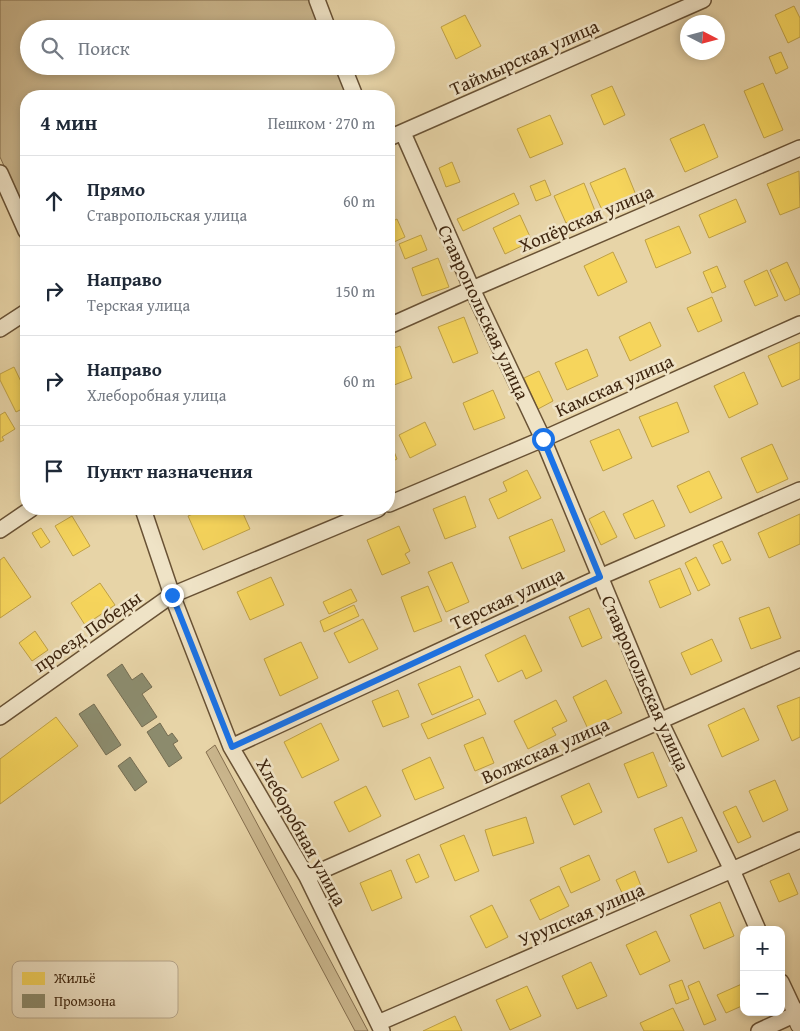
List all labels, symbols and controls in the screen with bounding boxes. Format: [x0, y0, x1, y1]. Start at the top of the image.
street label: Таймырская улица [445, 12, 603, 102]
north arrow [680, 15, 725, 60]
search box [20, 20, 395, 75]
icon: search [38, 34, 66, 62]
text: Поиск [78, 34, 130, 62]
text: 4 мин [40, 107, 97, 138]
text: Пешком · 270 m [268, 111, 375, 135]
text: Прямо [87, 175, 145, 203]
street label: Хопёрская улица [514, 177, 658, 259]
icon: ahead [40, 187, 68, 215]
text: 60 m [343, 189, 375, 213]
text: Ставропольская улица [87, 203, 247, 227]
street label: Ставропольская улица [431, 220, 537, 404]
text: Направо [87, 265, 162, 293]
icon: right [40, 277, 68, 305]
text: 150 m [335, 279, 375, 303]
text: Терская улица [87, 293, 190, 317]
street label: Камская улица [550, 346, 678, 424]
text: Направо [87, 355, 162, 383]
icon: right [40, 367, 68, 395]
text: 60 m [343, 369, 375, 393]
text: Хлеборобная улица [87, 383, 226, 407]
route start [532, 428, 555, 451]
icon: arrive [40, 457, 68, 485]
text: Пункт назначения [87, 457, 253, 485]
street label: Терская улица [446, 559, 568, 637]
street label: проезд Победы [27, 583, 147, 679]
route end [161, 584, 184, 607]
street label: Ставропольская улица [595, 590, 697, 776]
street label: Волжская улица [477, 709, 613, 791]
street label: Хлеборобная улица [250, 753, 354, 911]
street label: Урупская улица [514, 875, 648, 953]
map controls [740, 926, 785, 1016]
button: + [740, 926, 785, 971]
legend [12, 961, 178, 1018]
text: Жильё [53, 968, 96, 988]
button: − [740, 971, 785, 1016]
text: Промзона [54, 991, 116, 1011]

